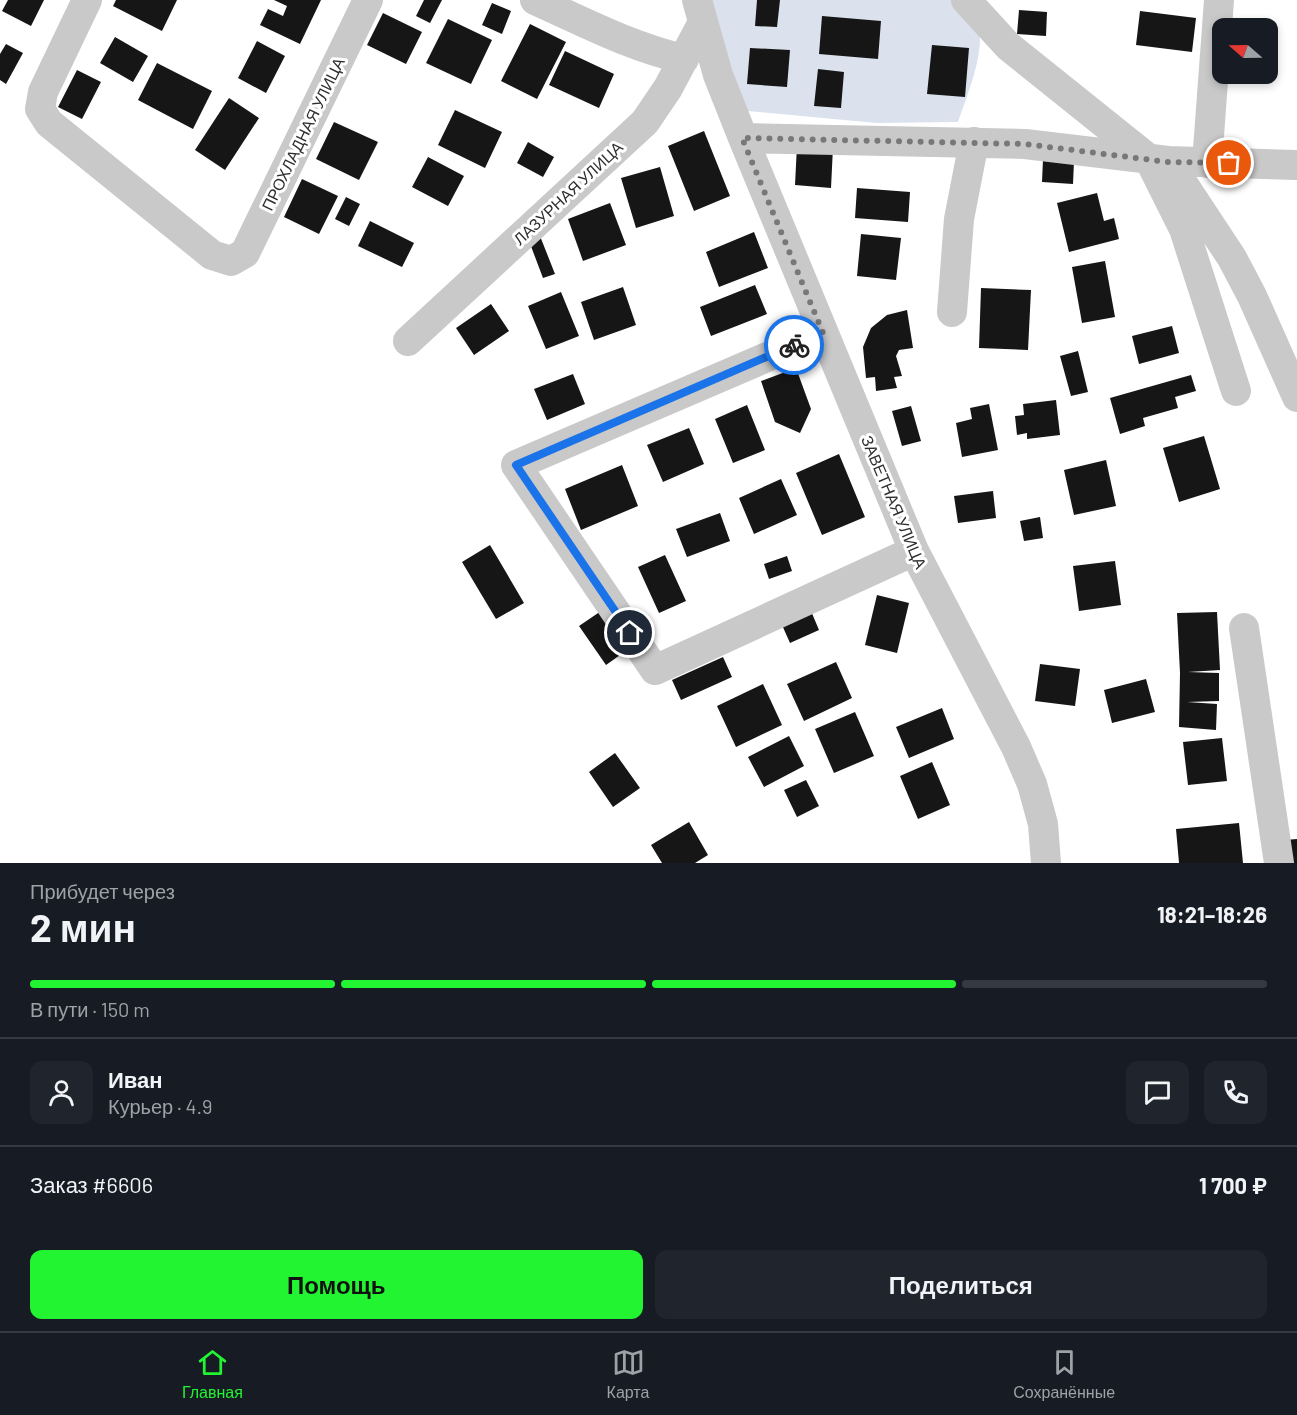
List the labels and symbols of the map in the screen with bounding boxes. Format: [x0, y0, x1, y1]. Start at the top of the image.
north arrow [1212, 18, 1278, 84]
street label: ПРОХЛАДНАЯ УЛИЦА [257, 54, 348, 213]
street label: ЛАЗУРНАЯ УЛИЦА [509, 137, 626, 248]
pin [1203, 137, 1254, 188]
courier [764, 315, 824, 375]
street label: ЗАВЕТНАЯ УЛИЦА [858, 432, 931, 571]
pin [604, 607, 655, 658]

